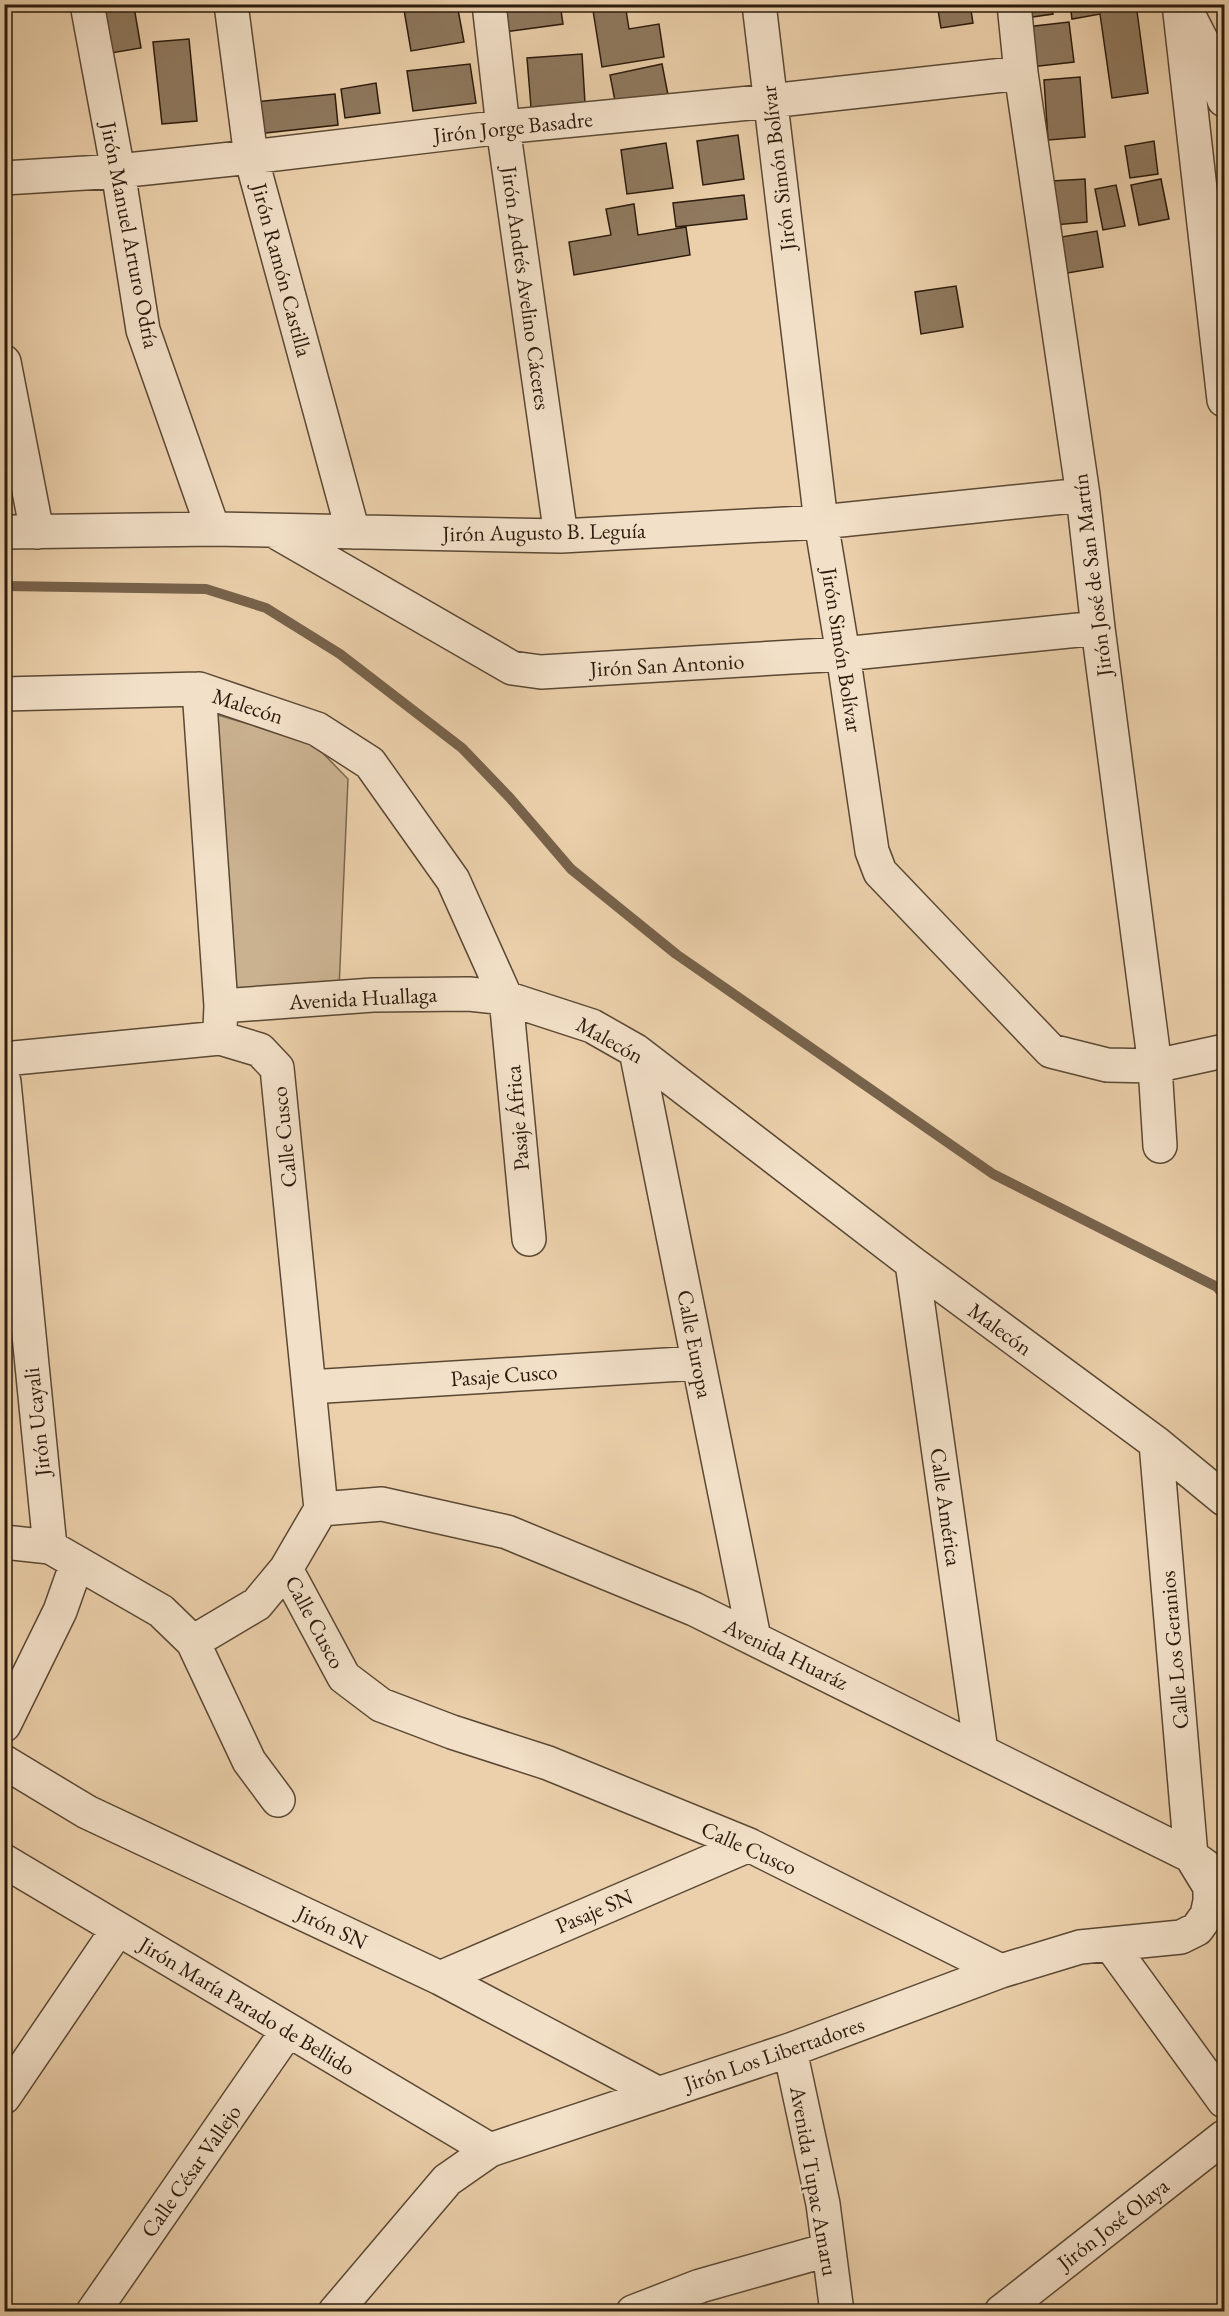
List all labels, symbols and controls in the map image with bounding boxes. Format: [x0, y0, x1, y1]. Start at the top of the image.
street label: Jirón Simón Bolívar [753, 83, 803, 254]
street label: Jirón Jorge Basadre [430, 104, 595, 150]
street label: Jirón Manuel Arturo Odría [93, 117, 166, 351]
street label: Jirón Andrés Avelino Cáceres [494, 162, 557, 412]
street label: Jirón Ramón Castilla [244, 178, 319, 360]
street label: Jirón José de San Martín [1065, 472, 1119, 680]
street label: Jirón Augusto B. Leguía [440, 516, 646, 548]
street label: Jirón Simón Bolívar [814, 564, 869, 735]
street label: Jirón San Antonio [587, 646, 745, 684]
street label: Malecón [209, 681, 287, 731]
street label: Avenida Huallaga [287, 980, 438, 1016]
street label: Malecón [571, 1010, 649, 1071]
street label: Pasaje África [498, 1064, 536, 1172]
street label: Calle Cusco [264, 1085, 304, 1189]
street label: Calle Europa [670, 1287, 720, 1401]
street label: Malecón [962, 1296, 1038, 1362]
street label: Pasaje Cusco [450, 1357, 559, 1393]
street label: Jirón Ucayali [17, 1366, 57, 1480]
street label: Calle América [923, 1446, 969, 1568]
street label: Calle Cusco [278, 1570, 352, 1674]
street label: Calle Los Geranios [1153, 1570, 1195, 1730]
street label: Avenida Huaráz [718, 1611, 854, 1697]
street label: Calle Cusco [697, 1814, 801, 1882]
street label: Pasaje SN [551, 1882, 638, 1940]
street label: Jirón SN [290, 1897, 373, 1956]
street label: Jirón María Parado de Bellido [132, 1929, 360, 2082]
street label: Jirón Los Libertadores [678, 2010, 868, 2099]
street label: Avenida Tupac Amaru [783, 2083, 845, 2279]
street label: Calle César Vallejo [134, 2099, 248, 2243]
street label: Jirón José Olaya [1050, 2171, 1175, 2278]

